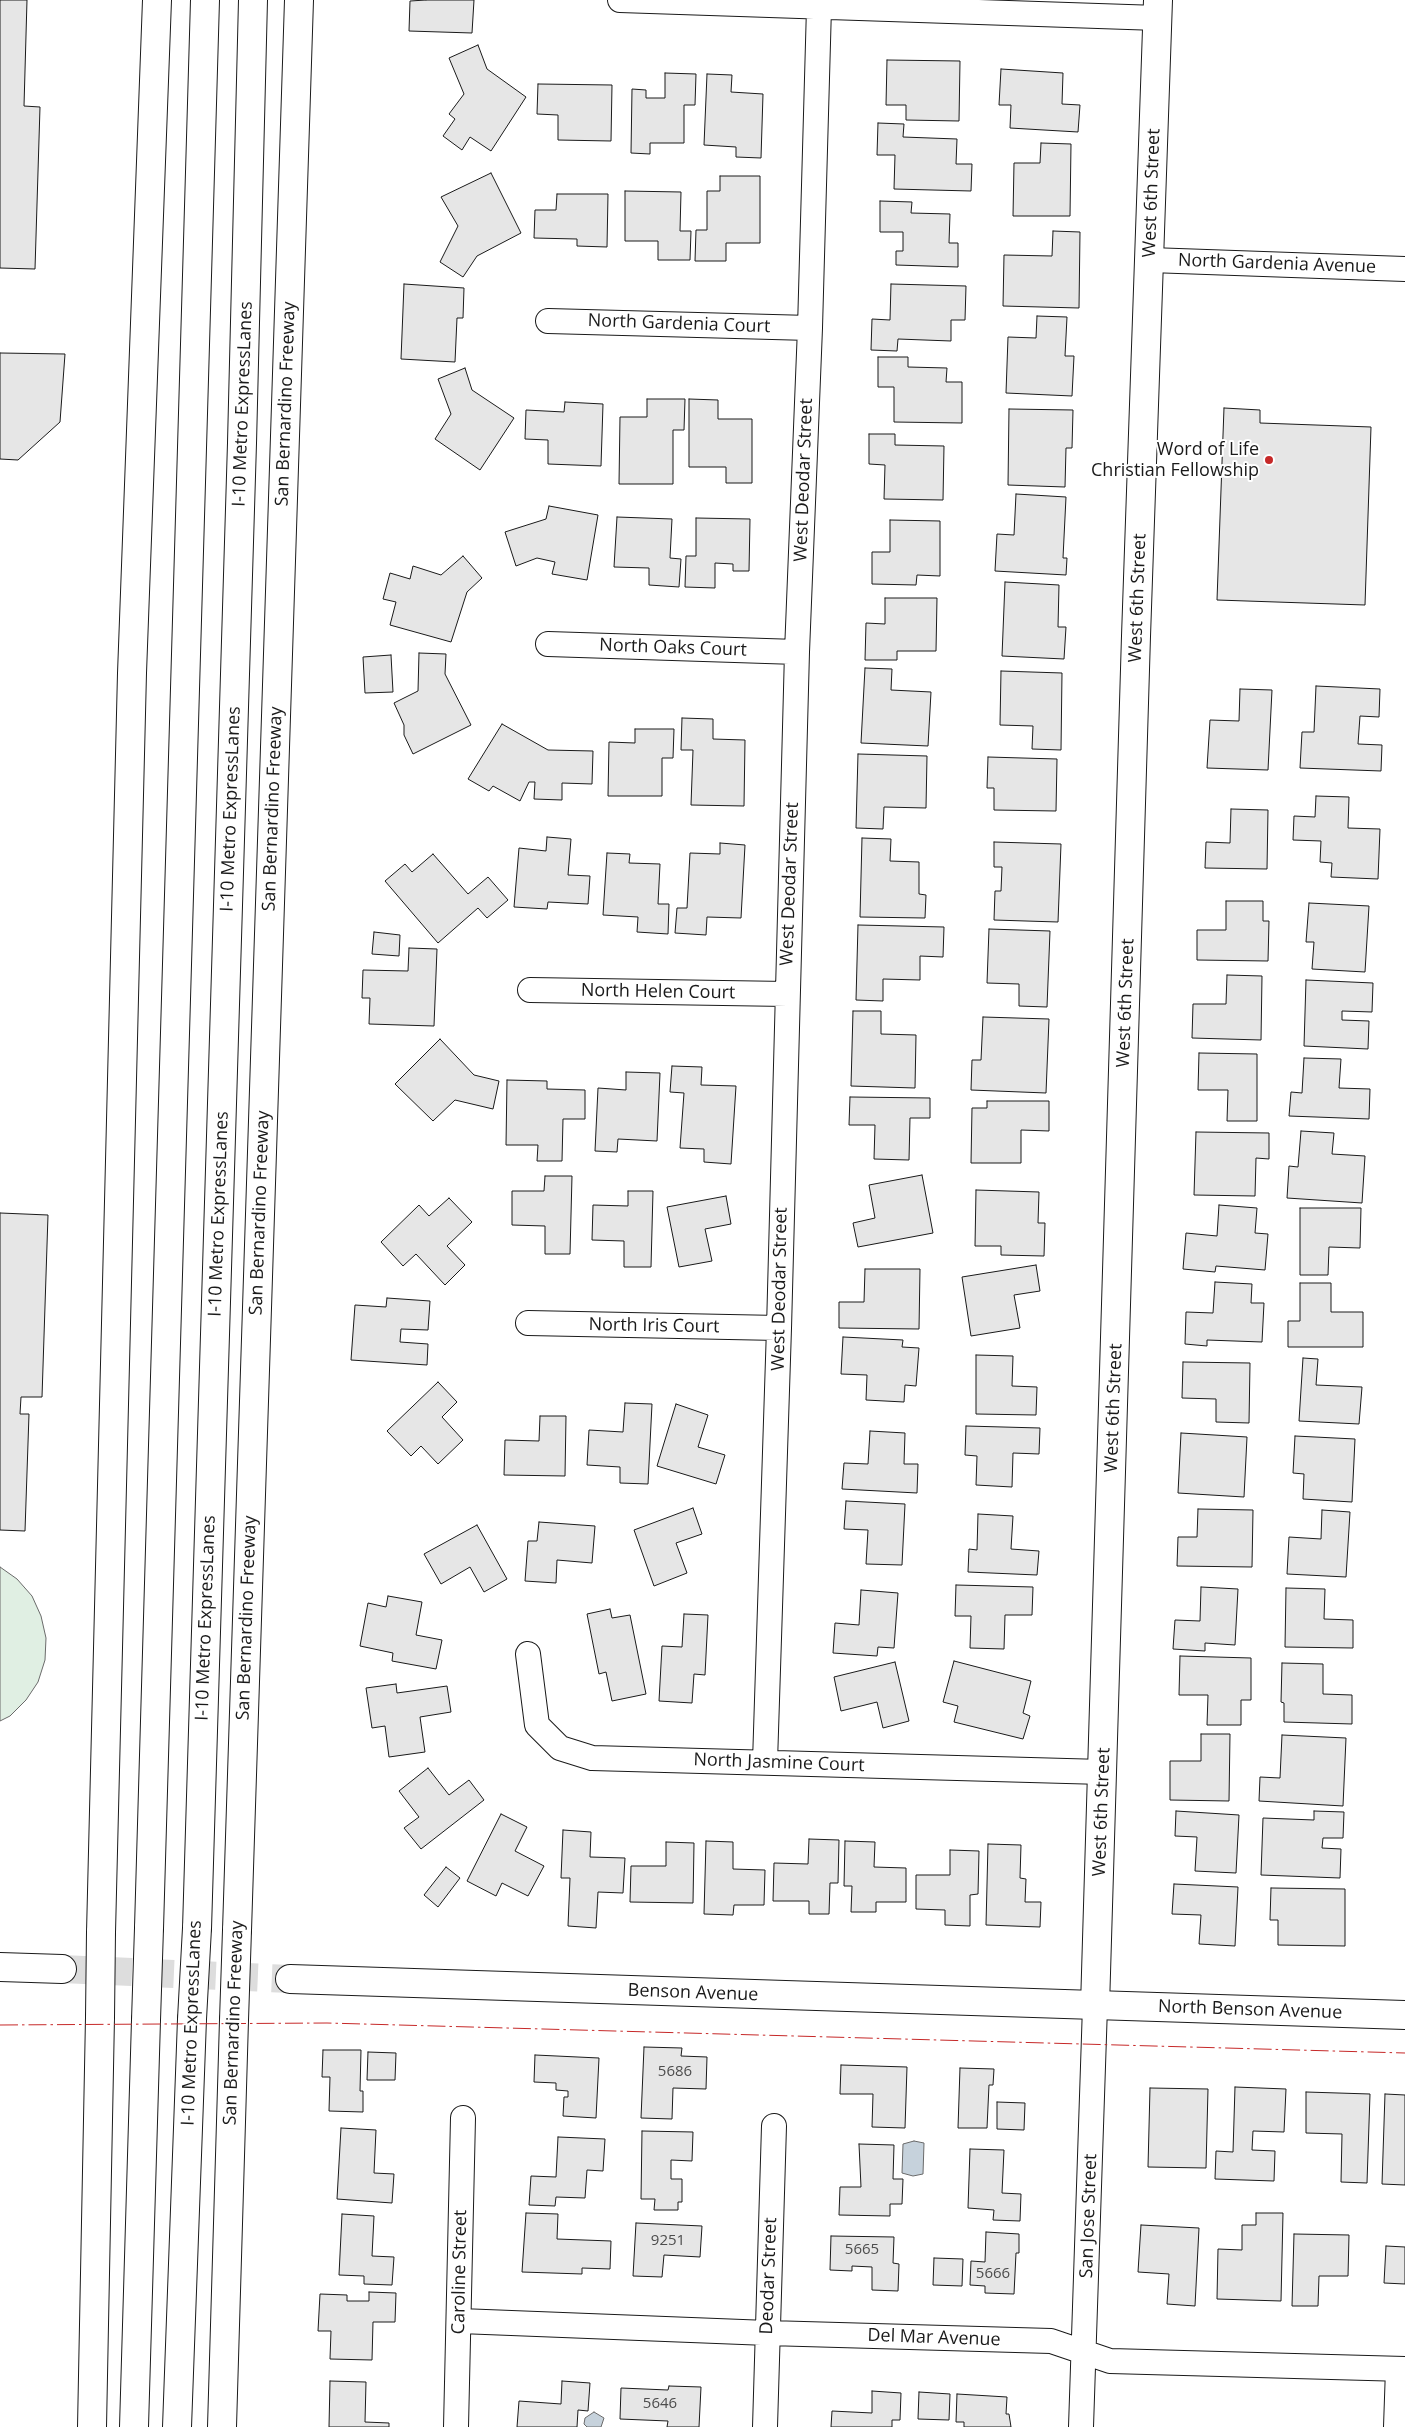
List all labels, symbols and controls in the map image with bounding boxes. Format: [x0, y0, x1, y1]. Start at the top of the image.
street label: West 6th Street [1139, 128, 1165, 258]
street label: North Gardenia Avenue [1178, 250, 1376, 278]
street label: I-10 Metro ExpressLanes [229, 301, 257, 507]
street label: San Bernardino Freeway [272, 301, 300, 507]
street label: North Gardenia Court [587, 310, 771, 338]
street label: West Deodar Street [790, 398, 818, 562]
place label: Word of Life Christian Fellowship [1091, 439, 1259, 482]
marker: Word of Life Christian Fellowship [1263, 454, 1275, 466]
street label: West 6th Street [1125, 533, 1151, 663]
street label: North Oaks Court [599, 635, 747, 661]
street label: I-10 Metro ExpressLanes [217, 706, 245, 912]
street label: San Bernardino Freeway [259, 706, 287, 912]
street label: West Deodar Street [776, 802, 804, 966]
street label: West 6th Street [1113, 938, 1139, 1068]
street label: North Helen Court [581, 980, 735, 1004]
street label: San Bernardino Freeway [246, 1110, 274, 1316]
street label: I-10 Metro ExpressLanes [205, 1111, 233, 1317]
street label: West Deodar Street [768, 1207, 792, 1371]
street label: North Iris Court [588, 1314, 720, 1338]
street label: West 6th Street [1101, 1343, 1127, 1473]
street label: I-10 Metro ExpressLanes [192, 1515, 220, 1721]
street label: San Bernardino Freeway [233, 1515, 261, 1721]
street label: West 6th Street [1089, 1747, 1115, 1877]
street label: North Jasmine Court [693, 1749, 865, 1777]
street label: I-10 Metro ExpressLanes [178, 1920, 206, 2126]
street label: San Bernardino Freeway [220, 1920, 248, 2126]
street label: Benson Avenue [627, 1980, 759, 2006]
street label: North Benson Avenue [1157, 1996, 1343, 2024]
house number: 5686 [658, 2063, 692, 2081]
street label: San Jose Street [1076, 2153, 1102, 2279]
street label: Caroline Street [448, 2209, 472, 2335]
street label: Deodar Street [756, 2217, 782, 2335]
house number: 9251 [651, 2232, 685, 2250]
house number: 5665 [845, 2241, 879, 2259]
house number: 5666 [976, 2265, 1010, 2283]
street label: Del Mar Avenue [867, 2325, 1001, 2351]
house number: 5646 [643, 2395, 677, 2413]

